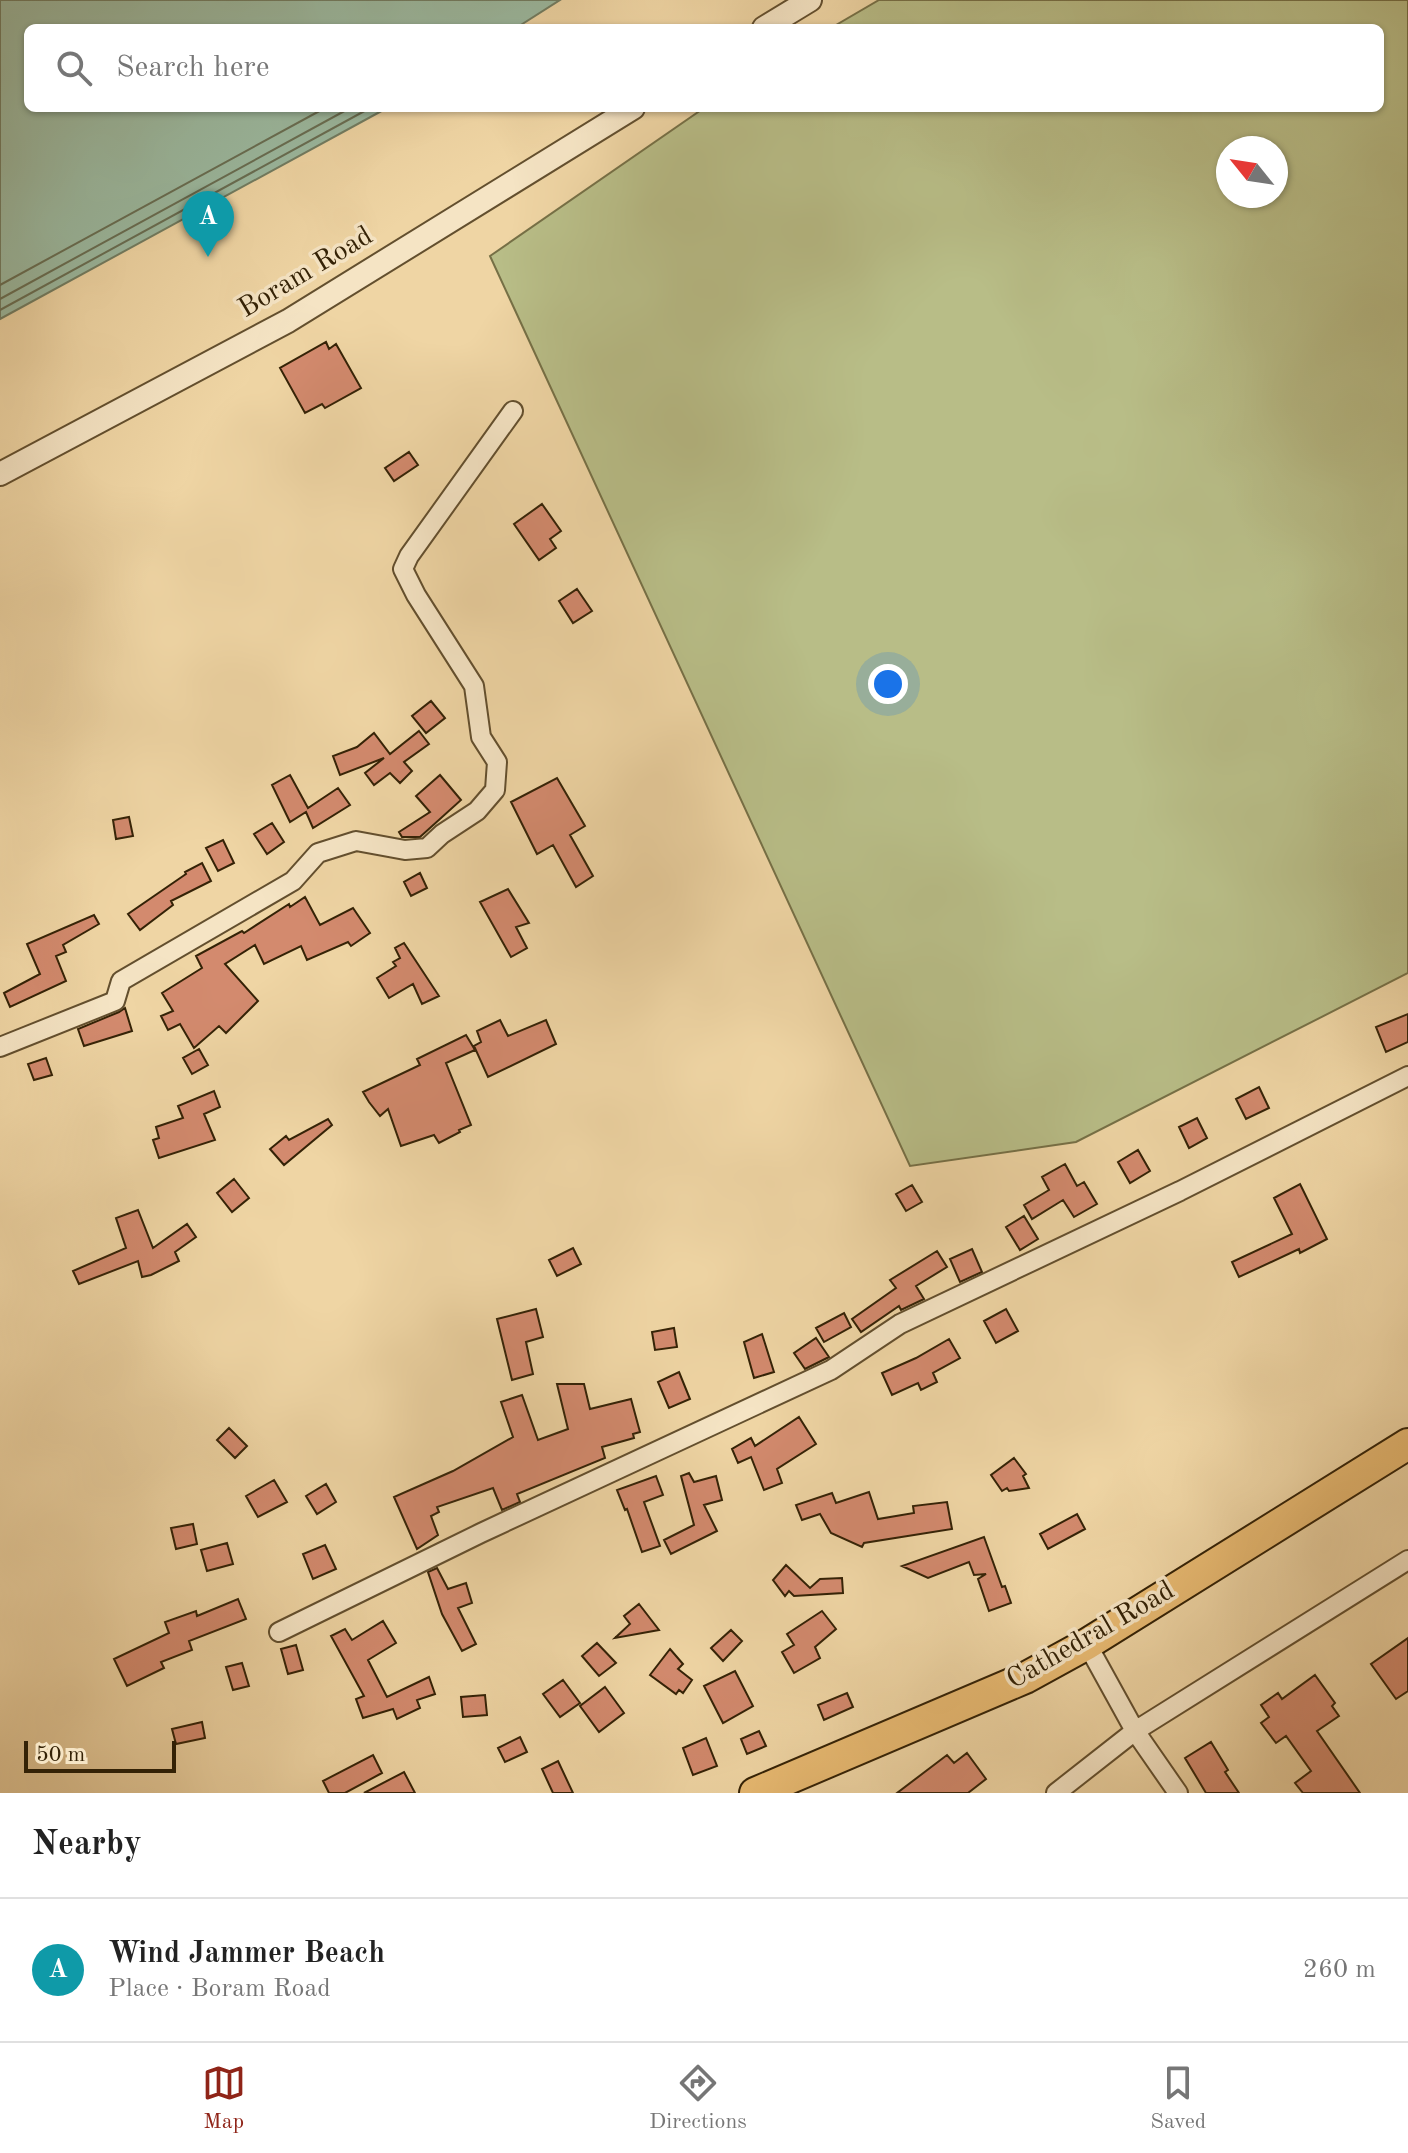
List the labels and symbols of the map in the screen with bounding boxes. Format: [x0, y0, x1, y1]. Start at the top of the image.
north arrow [1216, 136, 1288, 208]
pin: A [182, 191, 234, 257]
street label: Boram Road [234, 222, 378, 324]
your location [868, 664, 908, 704]
street label: Cathedral Road [1002, 1577, 1180, 1695]
scale bar [24, 1737, 176, 1773]

